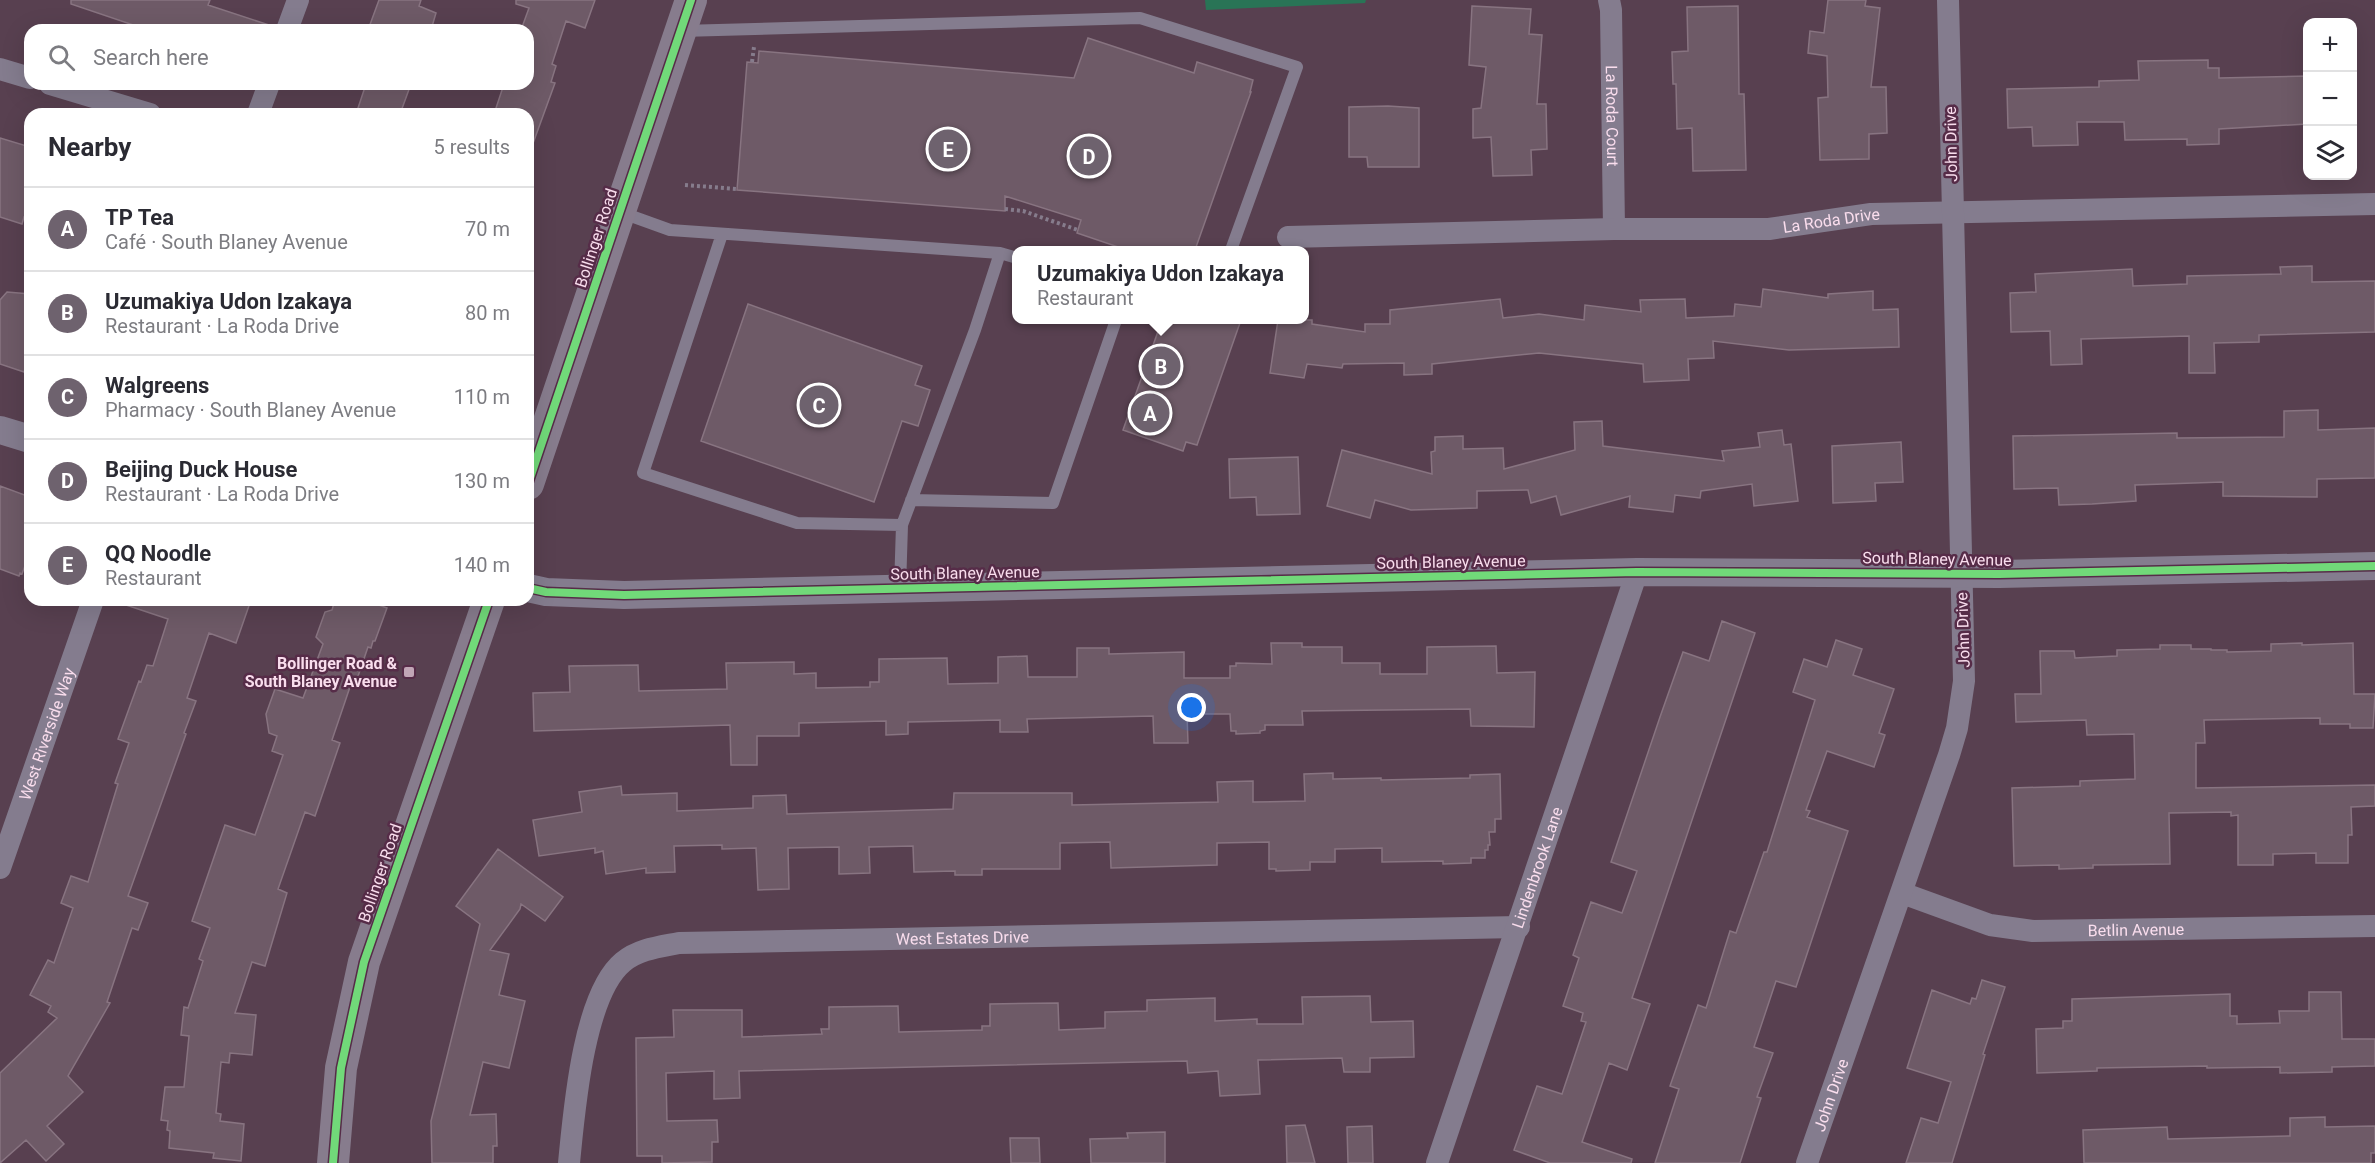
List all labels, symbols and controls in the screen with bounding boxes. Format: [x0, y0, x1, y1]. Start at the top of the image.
map controls [2303, 18, 2357, 180]
button: + [2303, 18, 2357, 72]
search box [24, 24, 534, 90]
icon: search [45, 41, 78, 74]
text: Search here [93, 45, 209, 70]
street label: La Roda Court [1602, 65, 1623, 167]
button: − [2303, 72, 2357, 126]
street label: John Drive [1941, 106, 1961, 182]
pin: E [928, 126, 968, 172]
button: layers [2303, 126, 2357, 180]
text: Nearby [48, 132, 131, 162]
pin: D [1070, 134, 1108, 178]
text: 5 results [434, 135, 510, 159]
street label: Bollinger Road [571, 186, 621, 290]
street label: La Roda Drive [1781, 204, 1880, 236]
text: TP Tea [105, 205, 174, 230]
text: A [61, 217, 74, 241]
text: 70 m [465, 217, 510, 241]
text: Café · South Blaney Avenue [105, 230, 348, 254]
popup [1012, 246, 1309, 324]
text: Uzumakiya Udon Izakaya [1037, 261, 1284, 286]
text: Restaurant [1037, 286, 1133, 310]
text: Uzumakiya Udon Izakaya [105, 289, 352, 314]
text: B [61, 301, 74, 325]
text: 80 m [465, 301, 510, 325]
text: Restaurant · La Roda Drive [105, 314, 339, 338]
pin: B [1142, 344, 1180, 388]
text: Walgreens [105, 373, 209, 398]
pin: C [800, 382, 838, 428]
text: C [61, 385, 74, 409]
text: 110 m [454, 385, 510, 409]
pin: A [1130, 390, 1170, 436]
text: Pharmacy · South Blaney Avenue [105, 398, 396, 422]
text: Beijing Duck House [105, 457, 297, 482]
text: D [61, 469, 74, 493]
text: 130 m [454, 469, 510, 493]
text: Restaurant · La Roda Drive [105, 482, 339, 506]
text: QQ Noodle [105, 541, 211, 566]
street label: South Blaney Avenue [1862, 548, 2012, 570]
street label: South Blaney Avenue [1376, 551, 1526, 573]
text: E [62, 553, 73, 577]
text: 140 m [454, 553, 510, 577]
street label: South Blaney Avenue [890, 562, 1040, 584]
text: Restaurant [105, 566, 202, 590]
street label: John Drive [1952, 592, 1974, 668]
place label: Bollinger Road & South Blaney Avenue [245, 654, 397, 691]
street label: West Riverside Way [15, 665, 78, 803]
marker: Bollinger Road & South Blaney Avenue [402, 665, 416, 679]
your location [1177, 693, 1206, 722]
street label: Lindenbrook Lane [1508, 804, 1566, 931]
street label: Bollinger Road [354, 821, 406, 925]
street label: Betlin Avenue [2087, 919, 2184, 940]
street label: West Estates Drive [896, 927, 1029, 948]
street label: John Drive [1809, 1056, 1852, 1134]

